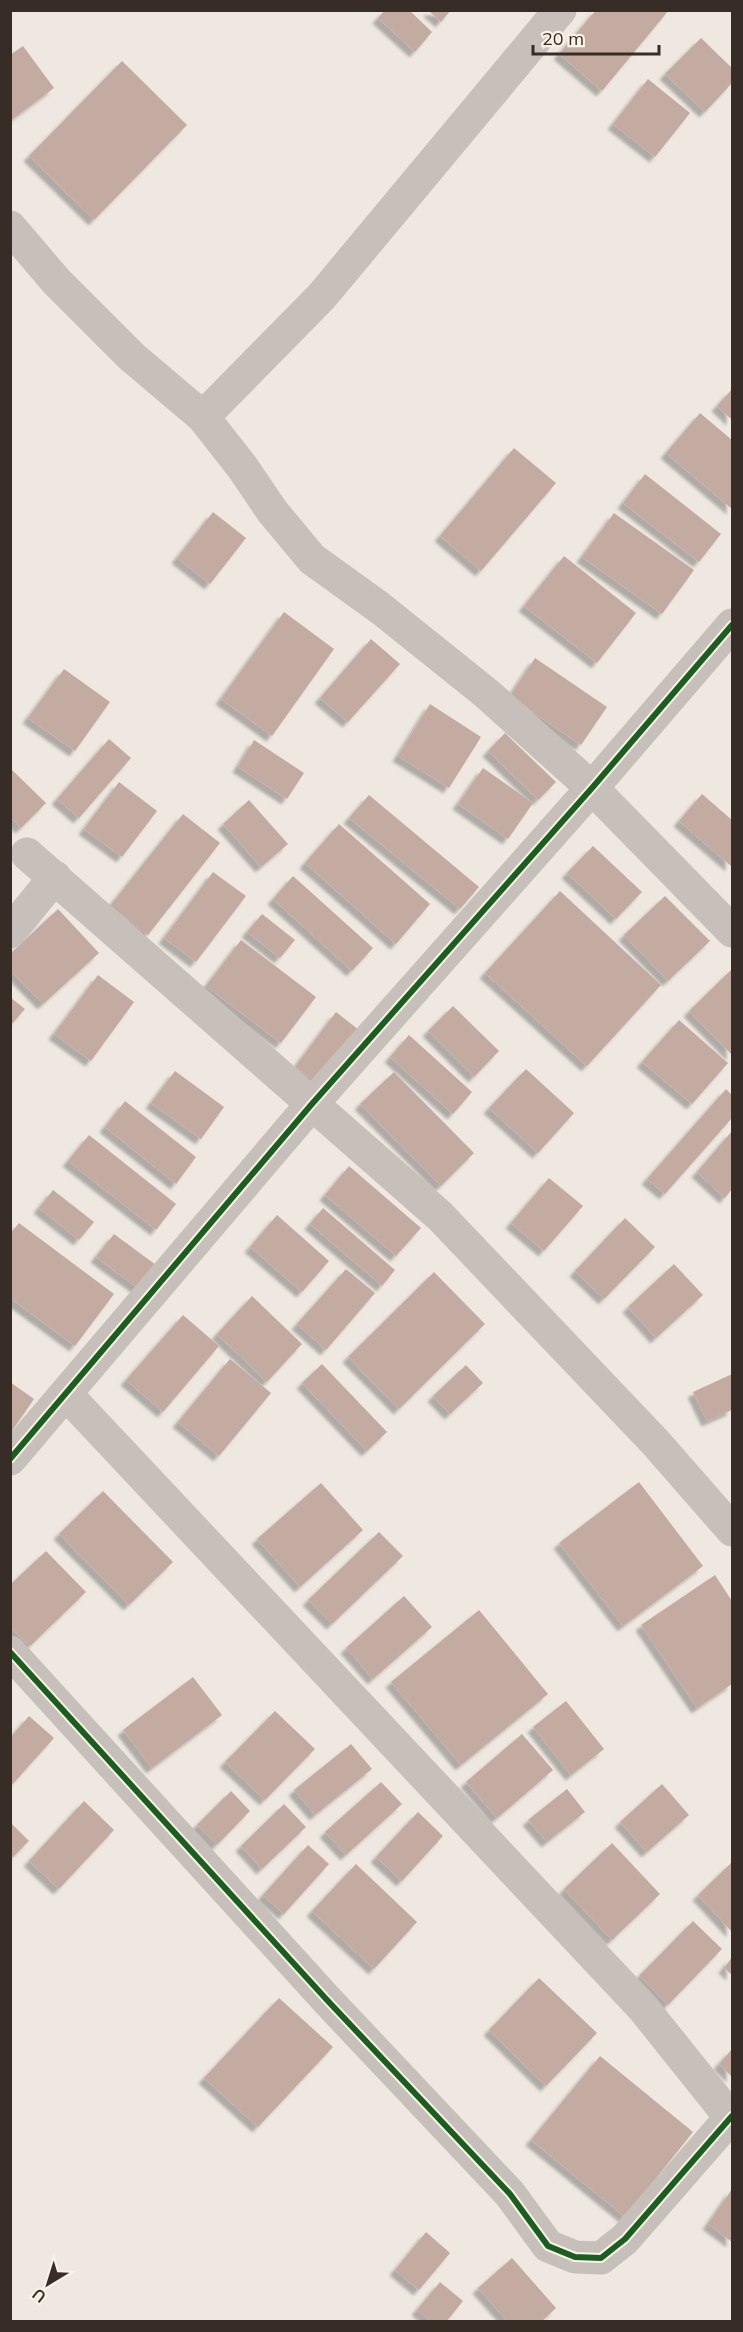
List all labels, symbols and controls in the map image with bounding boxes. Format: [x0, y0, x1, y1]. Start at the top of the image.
scale bar [533, 18, 659, 56]
text: 20 m [542, 27, 584, 50]
north arrow [18, 2254, 78, 2314]
text: U [28, 2284, 50, 2307]

